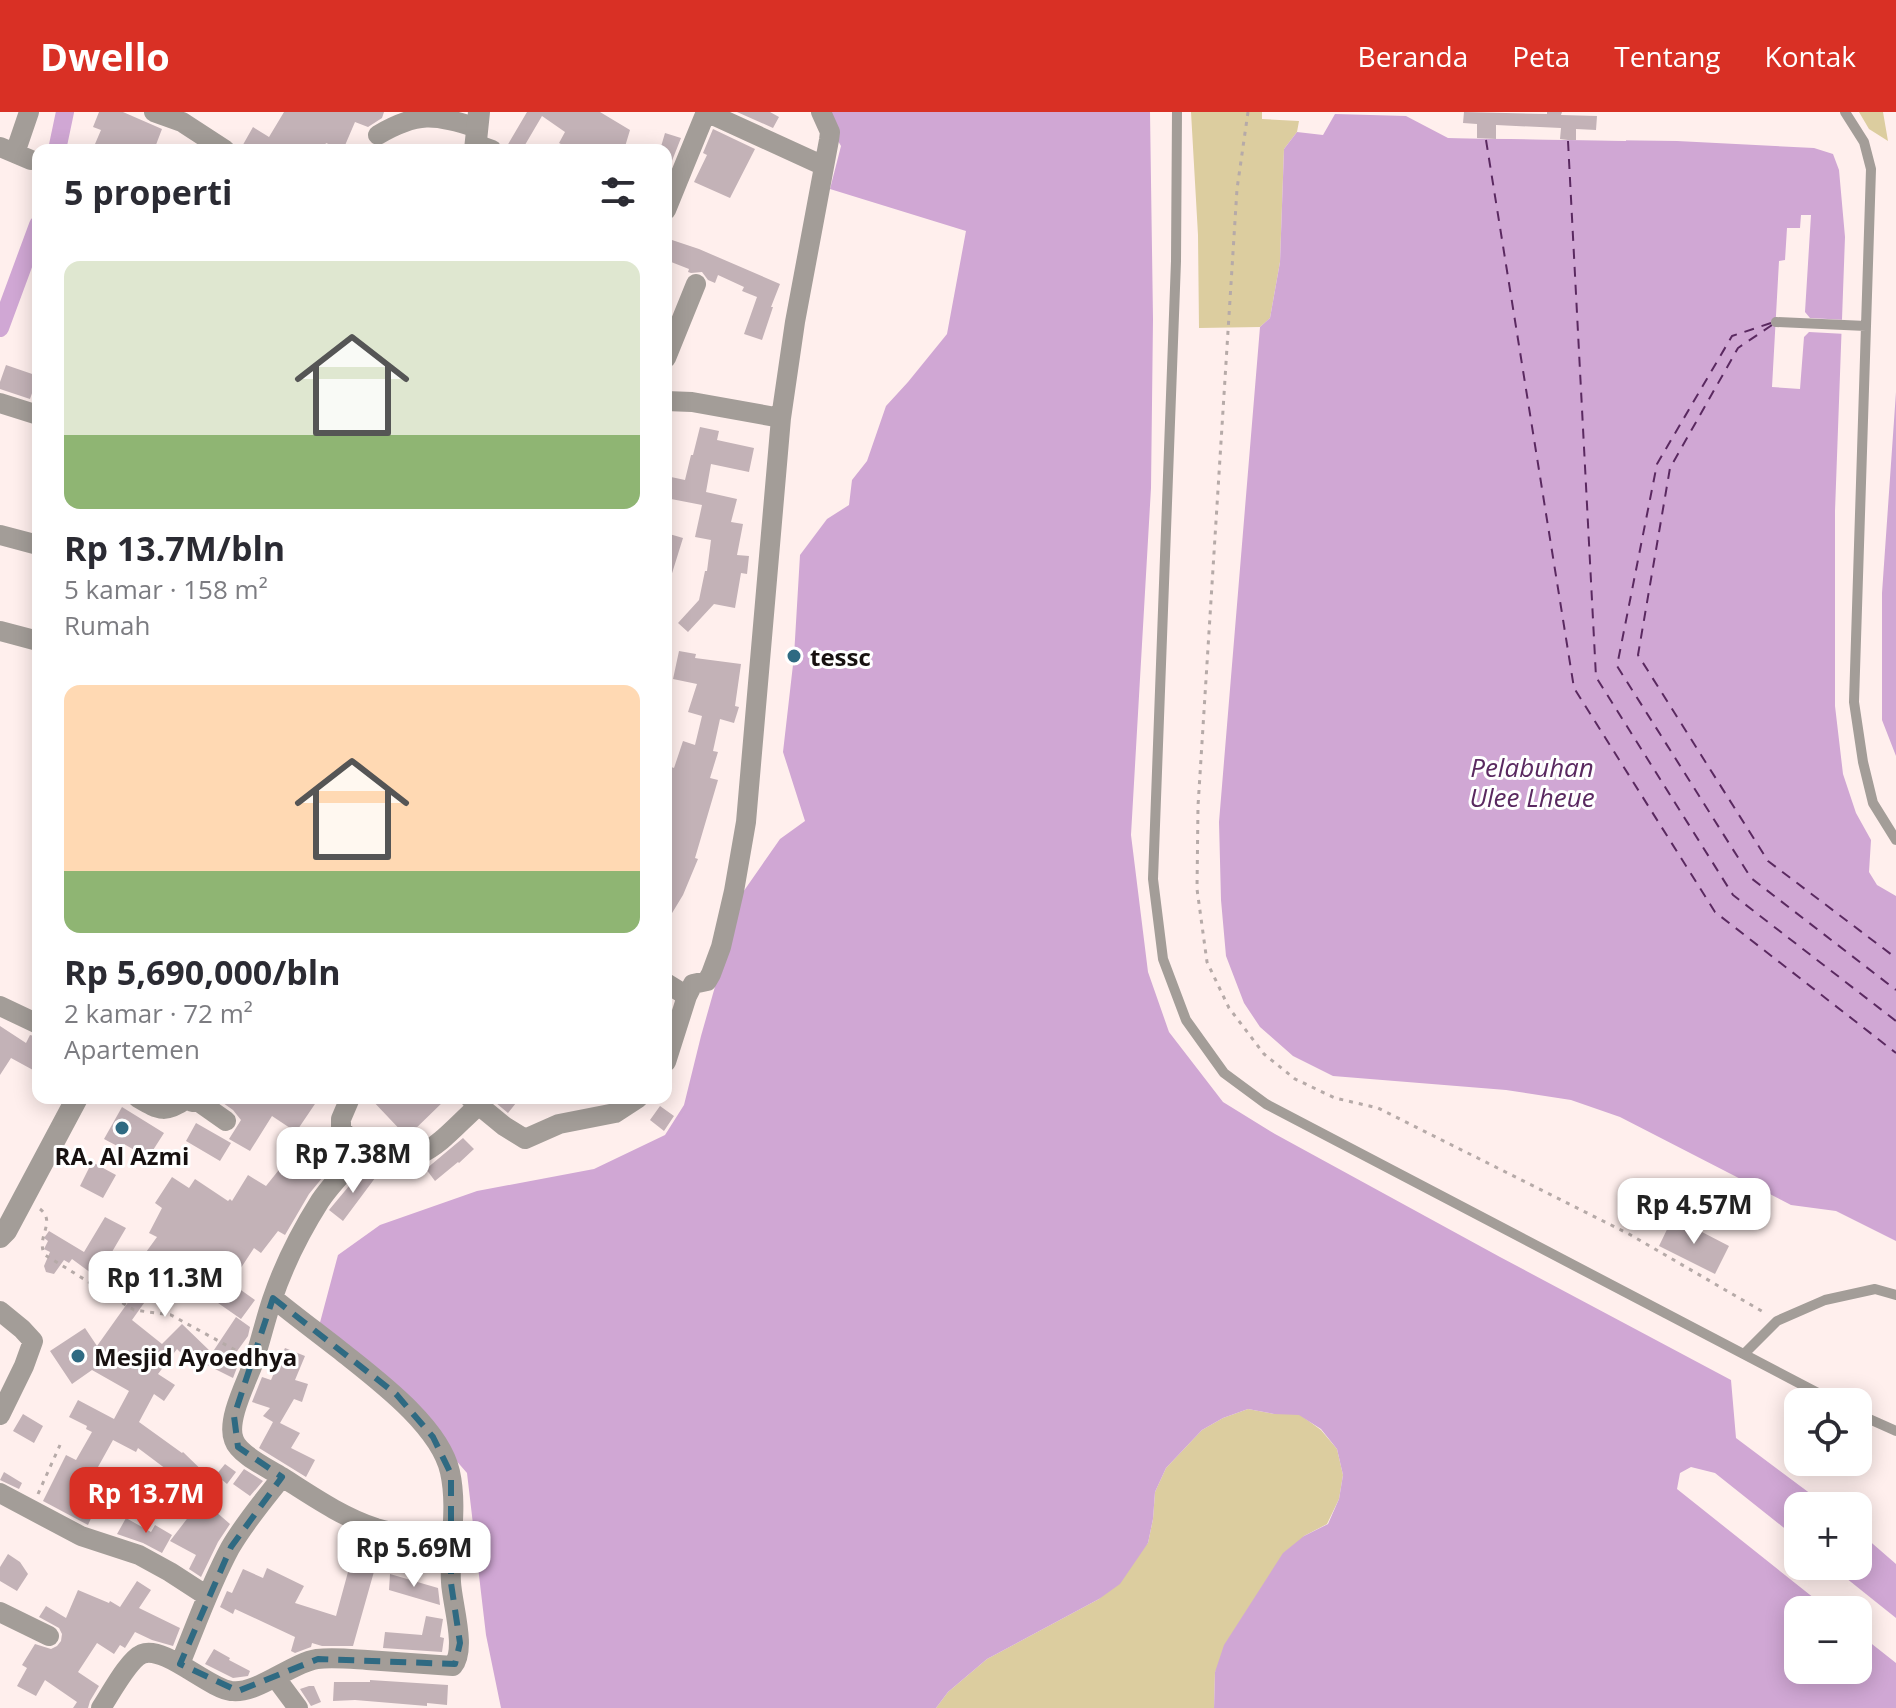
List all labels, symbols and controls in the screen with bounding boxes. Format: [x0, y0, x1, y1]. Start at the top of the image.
text: Dwello [40, 30, 170, 82]
text: Beranda [1358, 37, 1468, 75]
text: Peta [1512, 37, 1570, 75]
text: Tentang [1614, 37, 1721, 75]
text: Kontak [1765, 37, 1856, 75]
text: 5 properti [64, 169, 232, 215]
icon: filters [596, 170, 640, 214]
icon: home [280, 313, 424, 457]
text: Rp 13.7M/bln [64, 525, 285, 571]
text: 5 kamar · 158 m² [64, 571, 268, 607]
text: Rumah [64, 607, 150, 643]
place label: tessc [810, 640, 871, 673]
marker: tessc [785, 647, 803, 665]
icon: home [280, 737, 424, 881]
water label: Pelabuhan Ulee Lheue [1469, 749, 1595, 815]
text: Rp 5,690,000/bln [64, 949, 341, 995]
text: 2 kamar · 72 m² [64, 995, 253, 1031]
text: Apartemen [64, 1031, 200, 1067]
marker: RA. Al Azmi [113, 1119, 131, 1137]
pin: Rp 7.38M [270, 1127, 436, 1195]
text: Rp 7.38M [295, 1135, 411, 1171]
place label: RA. Al Azmi [55, 1139, 189, 1172]
pin: Rp 4.57M [1611, 1178, 1777, 1246]
text: Rp 4.57M [1636, 1186, 1752, 1222]
pin: Rp 11.3M [82, 1251, 248, 1319]
text: Rp 11.3M [107, 1259, 223, 1295]
place label: Mesjid Ayoedhya [94, 1340, 297, 1373]
marker: Mesjid Ayoedhya [69, 1347, 87, 1365]
map controls [1784, 1388, 1872, 1684]
button: locate [1784, 1388, 1872, 1476]
pin: Rp 13.7M [63, 1467, 229, 1535]
text: Rp 13.7M [88, 1475, 204, 1511]
button: + [1784, 1492, 1872, 1580]
pin: Rp 5.69M [331, 1521, 497, 1589]
text: Rp 5.69M [356, 1529, 472, 1565]
button: − [1784, 1596, 1872, 1684]

